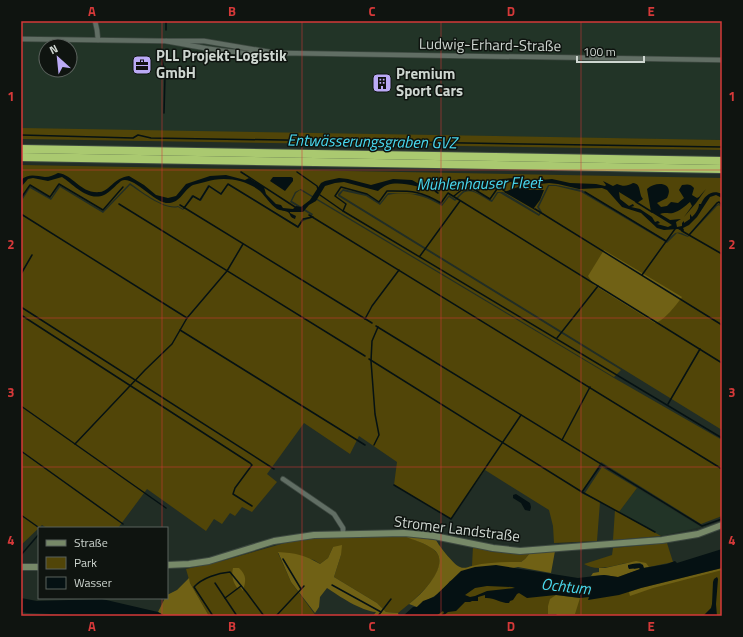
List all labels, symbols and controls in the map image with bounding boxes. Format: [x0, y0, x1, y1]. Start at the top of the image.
text: A [88, 1, 96, 21]
text: B [228, 1, 236, 21]
text: C [368, 1, 376, 21]
text: D [507, 1, 515, 21]
text: E [647, 1, 655, 21]
street label: Ludwig-Erhard-Straße [419, 32, 561, 57]
north arrow [38, 38, 78, 78]
scale bar [577, 38, 644, 64]
text: N [46, 40, 60, 58]
text: 100 m [583, 42, 616, 61]
place label: PLL Projekt-Logistik GmbH [156, 44, 287, 84]
office icon: PLL Projekt-Logistik GmbH [131, 54, 153, 76]
place label: Premium Sport Cars [396, 62, 463, 102]
building icon: Premium Sport Cars [371, 72, 393, 94]
text: 1 [7, 86, 15, 106]
text: 1 [728, 86, 736, 106]
water label: Entwässerungsgraben GVZ [287, 128, 459, 155]
water label: Mühlenhauser Fleet [416, 170, 544, 196]
text: 2 [7, 234, 15, 254]
text: 2 [728, 234, 736, 254]
text: 3 [7, 382, 15, 402]
text: 3 [728, 382, 736, 402]
street label: Stromer Landstraße [393, 509, 521, 548]
legend [38, 527, 168, 599]
text: 4 [7, 530, 15, 550]
text: 4 [728, 530, 736, 550]
text: Straße [74, 533, 108, 552]
text: Park [74, 553, 97, 572]
water label: Ochtum [540, 571, 593, 601]
text: Wasser [74, 573, 112, 592]
text: A [88, 616, 96, 636]
text: B [228, 616, 236, 636]
text: C [368, 616, 376, 636]
text: D [507, 616, 515, 636]
text: E [647, 616, 655, 636]

